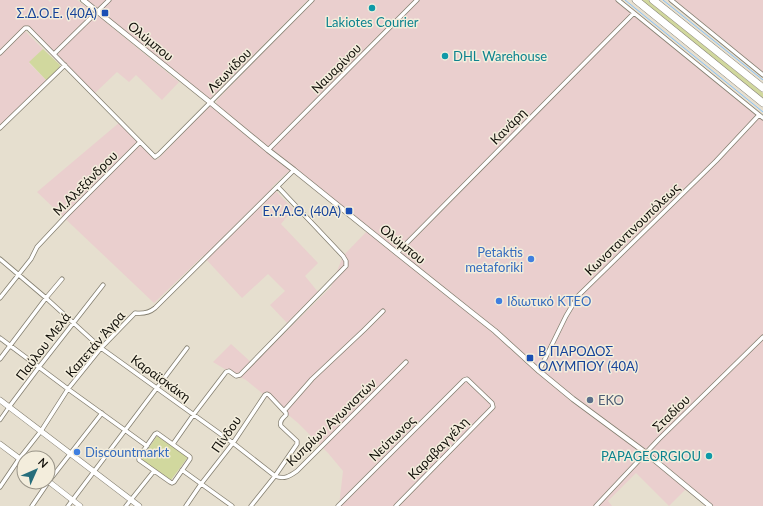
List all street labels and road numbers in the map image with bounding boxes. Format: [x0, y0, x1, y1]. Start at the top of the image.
street label: Ολύμπου [125, 18, 177, 64]
street label: Ναυαρίνου [308, 40, 364, 96]
street label: Λεωνίδου [203, 44, 255, 96]
street label: Κανάρη [486, 104, 530, 148]
street label: Μ.Αλεξάνδρου [49, 147, 121, 219]
street label: Κωνσταντινουπόλεως [581, 179, 683, 279]
street label: Ολύμπου [377, 221, 429, 267]
street label: Καπετάν Άγρα [62, 307, 128, 380]
street label: Παύλου Μελά [12, 309, 74, 383]
street label: Καραϊσκάκη [128, 351, 194, 405]
street label: Κυπρίων Αγωνιστών [283, 375, 380, 469]
street label: Σταδίου [649, 391, 693, 435]
street label: Νεύτωνος [365, 412, 419, 464]
street label: Πίνδου [208, 413, 244, 455]
street label: Καραβαγγέλη [404, 414, 472, 482]

